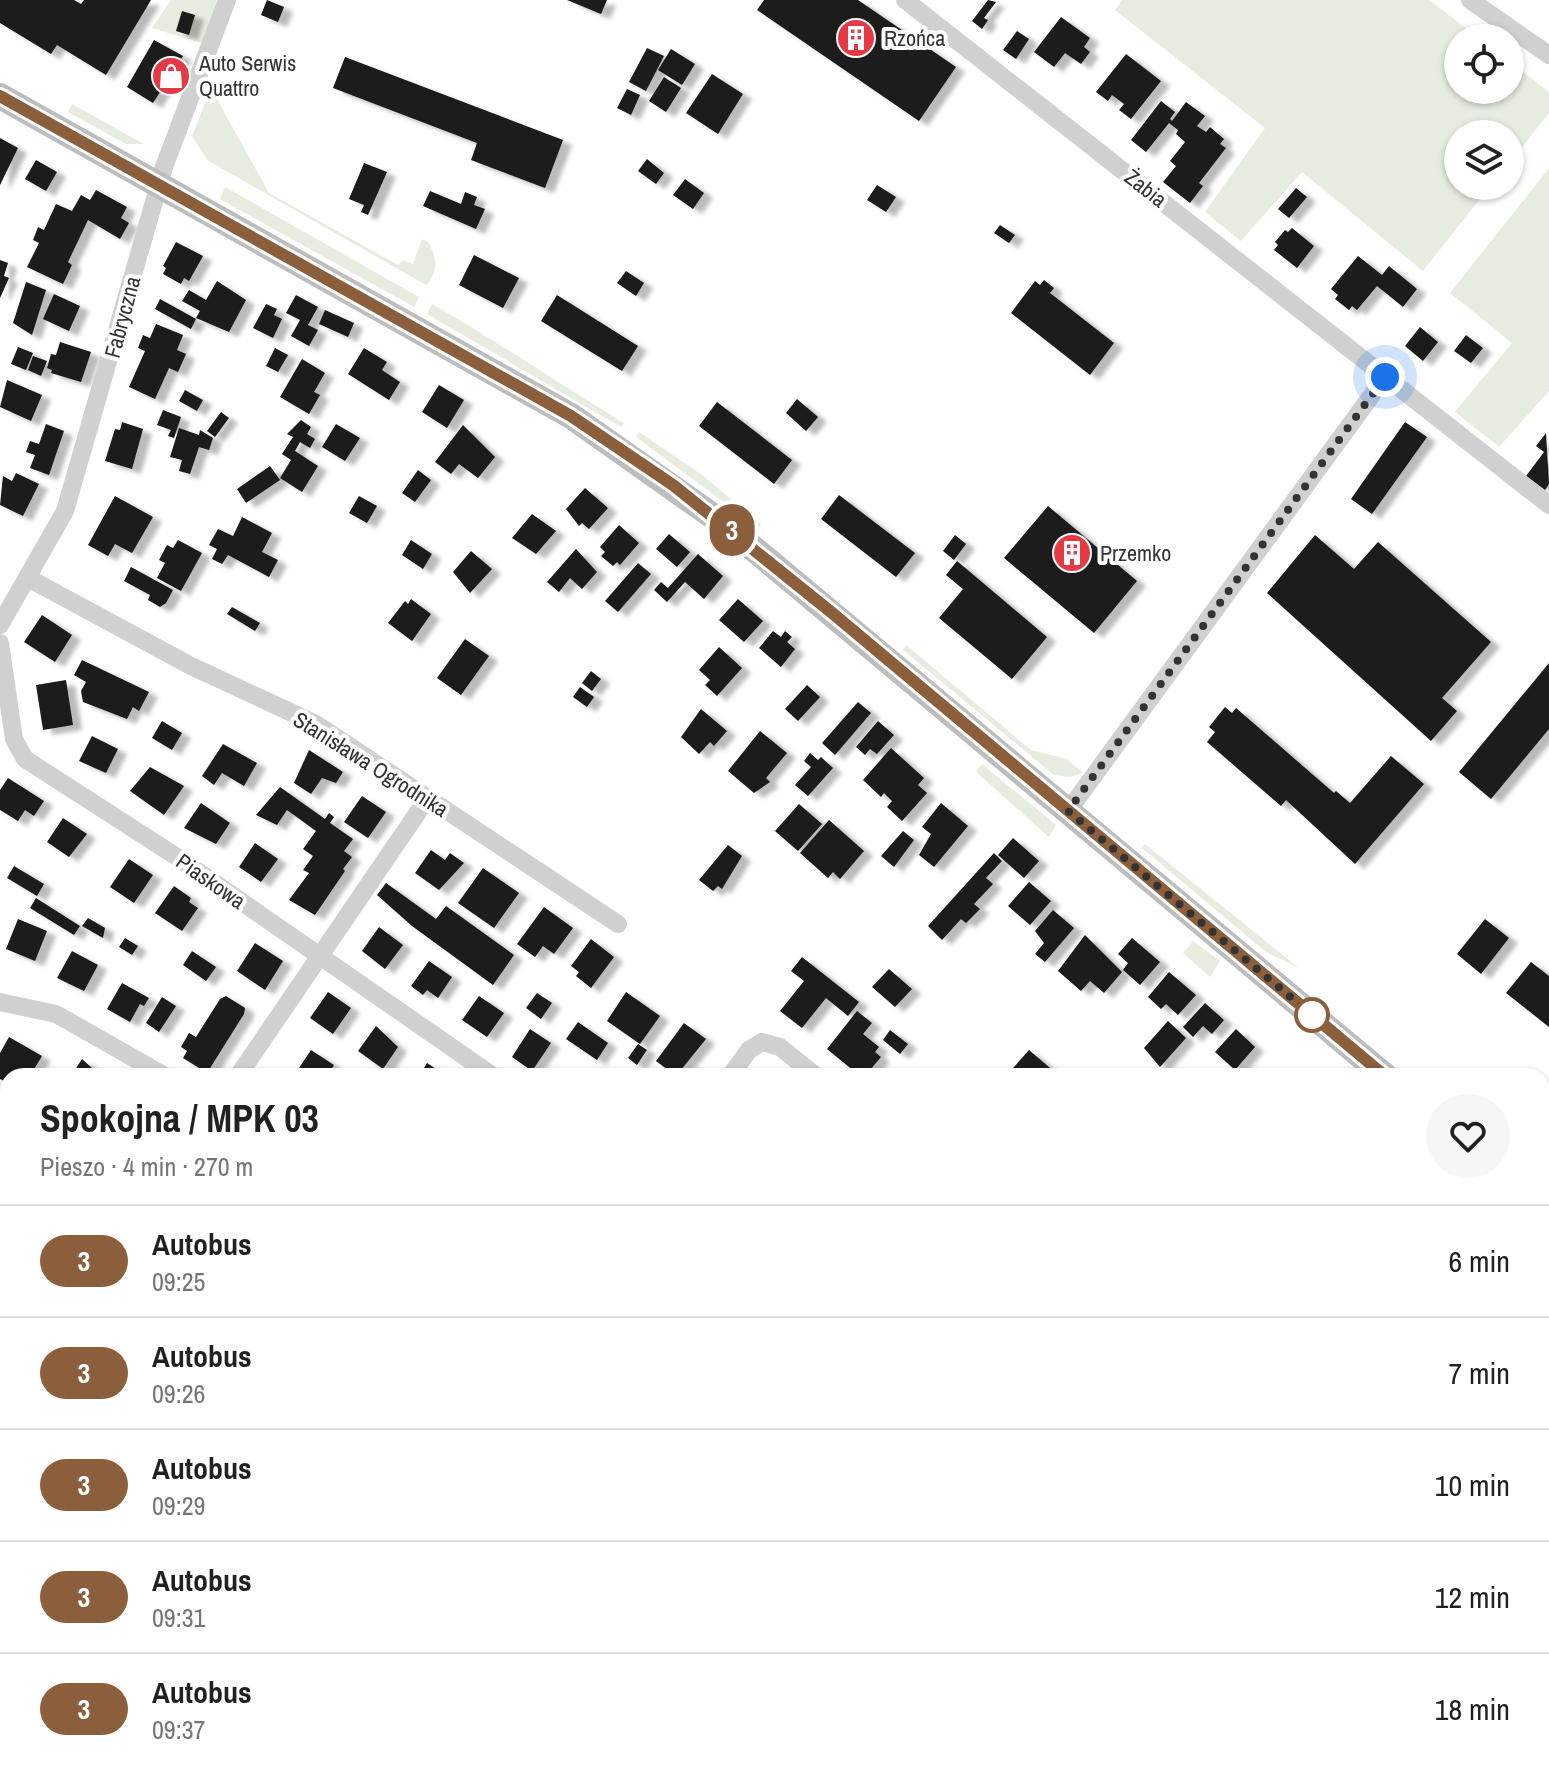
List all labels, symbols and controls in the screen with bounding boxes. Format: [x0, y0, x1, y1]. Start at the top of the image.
building icon: Rzońca [835, 17, 877, 59]
place label: Rzońca [884, 23, 945, 53]
map controls [1444, 24, 1524, 200]
button: locate [1444, 24, 1524, 104]
place label: Auto Serwis Quattro [198, 48, 296, 103]
shop icon: Auto Serwis Quattro [150, 55, 192, 97]
button: layers [1444, 120, 1524, 200]
street label: Żabia [1119, 162, 1173, 214]
street label: Fabryczna [97, 273, 147, 361]
your location [1365, 357, 1405, 397]
line badge: 3 [706, 504, 758, 556]
text: 3 [726, 511, 738, 549]
building icon: Przemko [1051, 532, 1093, 574]
place label: Przemko [1100, 538, 1171, 568]
street label: Stanisława Ogrodnika [288, 704, 454, 824]
street label: Piaskowa [170, 846, 252, 916]
unlabelled marker [1295, 998, 1329, 1032]
text: Spokojna / MPK 03 [40, 1093, 319, 1144]
button: heart [1426, 1094, 1510, 1178]
text: Pieszo · 4 min · 270 m [40, 1149, 253, 1184]
text: Autobus [152, 1224, 252, 1264]
text: 6 min [1448, 1241, 1510, 1281]
text: 3 [78, 1242, 90, 1280]
text: 09:25 [152, 1264, 205, 1299]
text: Autobus [152, 1336, 252, 1376]
text: 7 min [1448, 1353, 1510, 1393]
text: 3 [78, 1354, 90, 1392]
text: 09:26 [152, 1376, 205, 1411]
text: Autobus [152, 1448, 252, 1488]
text: 10 min [1435, 1465, 1510, 1505]
text: 3 [78, 1466, 90, 1504]
text: 09:29 [152, 1488, 205, 1523]
text: Autobus [152, 1560, 252, 1600]
text: 12 min [1435, 1577, 1510, 1617]
text: 3 [78, 1578, 90, 1616]
text: 09:31 [152, 1600, 205, 1635]
text: Autobus [152, 1672, 252, 1712]
text: 18 min [1435, 1689, 1510, 1729]
text: 3 [78, 1690, 90, 1728]
text: 09:37 [152, 1712, 205, 1747]

